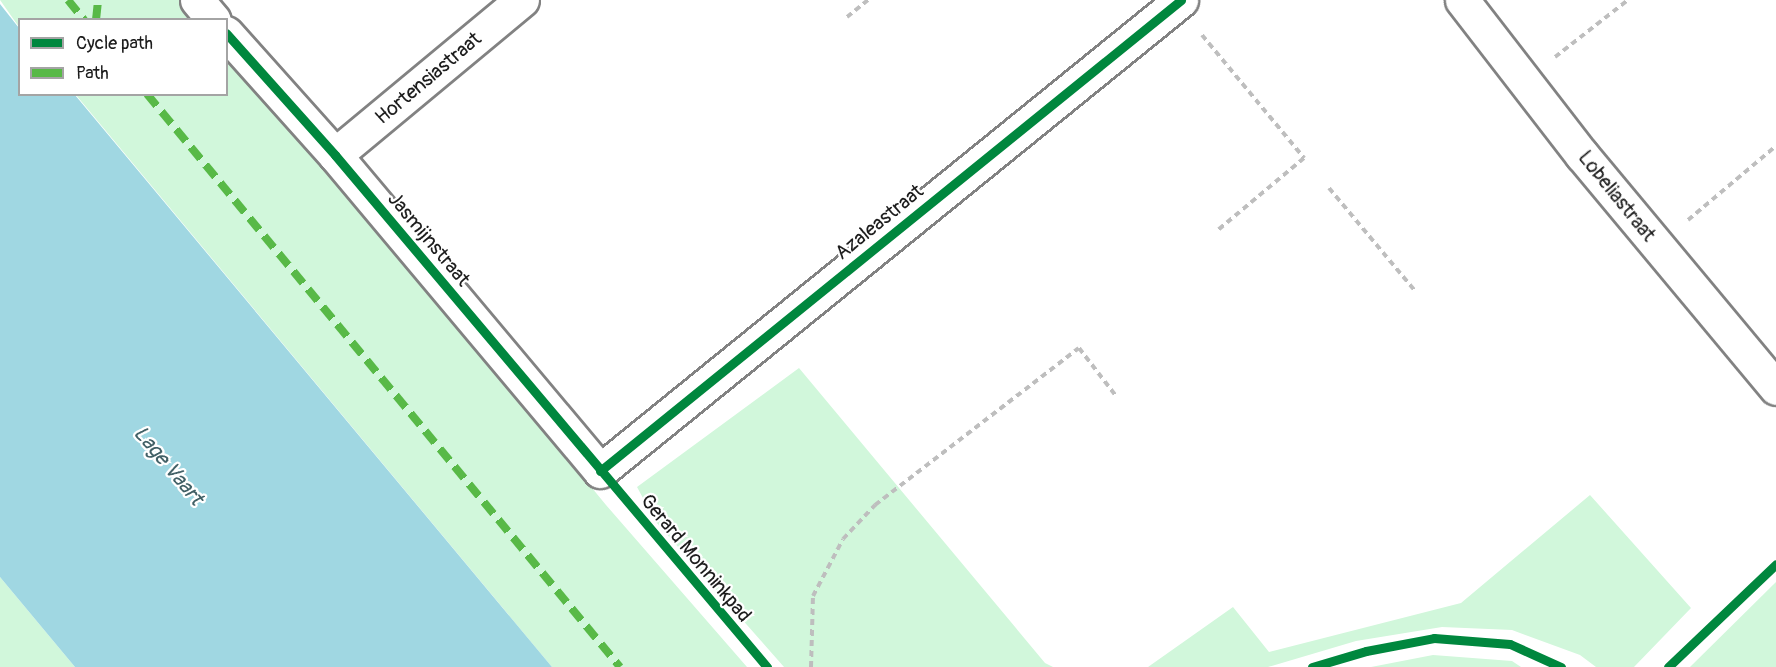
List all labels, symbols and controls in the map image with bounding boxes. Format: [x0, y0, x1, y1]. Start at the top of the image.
legend [18, 18, 228, 96]
street label: Hortensiastraat [370, 27, 486, 129]
text: Cycle path [76, 32, 153, 55]
text: Path [76, 62, 109, 85]
street label: Lobeliastraat [1573, 146, 1661, 246]
street label: Azaleastraat [830, 179, 928, 265]
street label: Jasmijnstraat [383, 187, 475, 291]
water label: Lage Vaart [128, 421, 208, 511]
street label: Gerard Monninkpad [636, 489, 756, 627]

